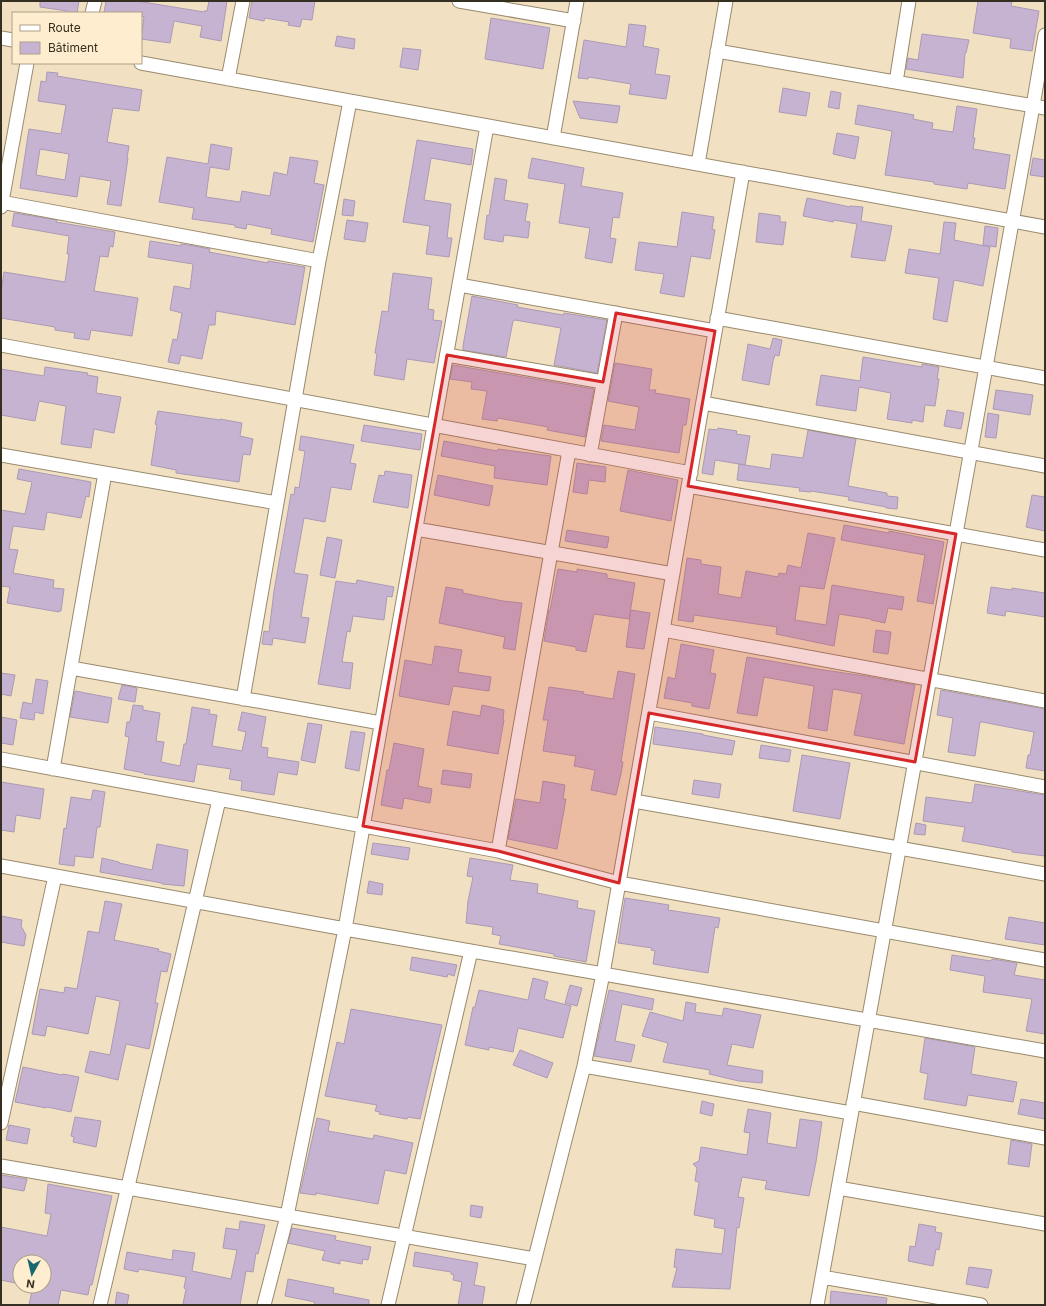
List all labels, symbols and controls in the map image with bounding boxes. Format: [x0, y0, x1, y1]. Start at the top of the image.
legend [12, 12, 142, 64]
text: Route [48, 20, 81, 35]
text: Bâtiment [48, 40, 98, 55]
north arrow [12, 1254, 52, 1294]
text: N [25, 1276, 36, 1291]

